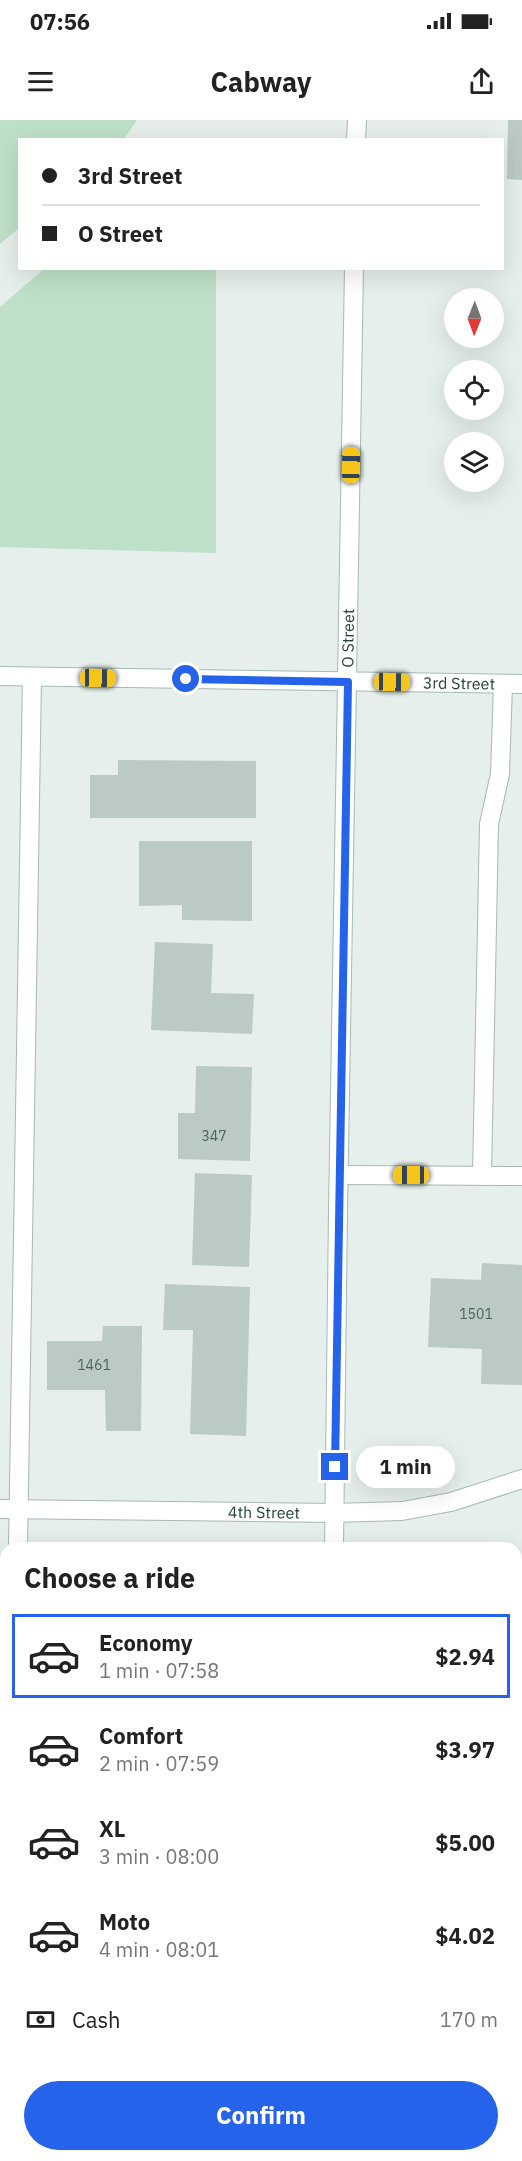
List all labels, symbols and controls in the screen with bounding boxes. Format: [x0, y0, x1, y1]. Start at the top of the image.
text: 07:56 [30, 7, 90, 36]
text: Cabway [211, 64, 311, 99]
icon: menu [24, 65, 57, 98]
icon: share [465, 65, 498, 98]
text: 3rd Street [78, 161, 183, 190]
text: O Street [78, 219, 163, 248]
north arrow [444, 288, 504, 348]
map controls [444, 288, 504, 492]
button: locate [444, 360, 504, 420]
button: layers [444, 432, 504, 492]
car [342, 447, 360, 483]
street label: O Street [337, 608, 358, 668]
route start [172, 665, 199, 692]
car [80, 669, 116, 687]
street label: 3rd Street [423, 672, 495, 694]
car [374, 673, 410, 691]
house number: 347 [201, 1127, 227, 1145]
car [393, 1166, 429, 1184]
house number: 1501 [459, 1305, 493, 1323]
house number: 1461 [77, 1356, 111, 1374]
callout: 1 min [356, 1446, 455, 1488]
route end [321, 1453, 348, 1480]
text: 1 min [379, 1453, 432, 1480]
street label: 4th Street [228, 1502, 300, 1523]
text: Choose a ride [24, 1560, 195, 1595]
text: Economy [99, 1628, 193, 1657]
icon: car [27, 1629, 81, 1683]
text: $2.94 [435, 1642, 495, 1671]
text: 1 min · 07:58 [99, 1657, 219, 1684]
text: Comfort [99, 1721, 183, 1750]
icon: car [27, 1722, 81, 1776]
text: $3.97 [435, 1735, 495, 1764]
text: 2 min · 07:59 [99, 1750, 219, 1777]
text: XL [99, 1814, 125, 1843]
icon: car [27, 1815, 81, 1869]
text: $5.00 [435, 1828, 495, 1857]
text: 3 min · 08:00 [99, 1843, 219, 1870]
text: Moto [99, 1907, 150, 1936]
icon: car [27, 1908, 81, 1962]
text: $4.02 [435, 1921, 495, 1950]
text: 4 min · 08:01 [99, 1936, 219, 1963]
icon: cash [24, 2003, 57, 2036]
text: Cash [72, 2005, 121, 2034]
text: 170 m [440, 2006, 498, 2033]
button: Confirm [24, 2081, 498, 2150]

